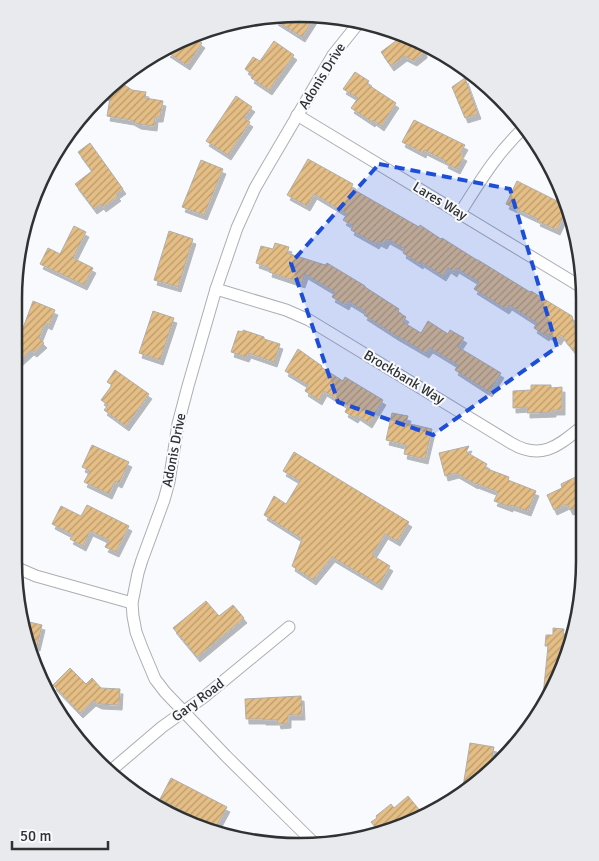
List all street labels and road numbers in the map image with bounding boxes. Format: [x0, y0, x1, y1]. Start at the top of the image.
street label: Adonis Drive [295, 40, 349, 112]
street label: Lares Way [410, 178, 471, 224]
street label: Brockbank Way [361, 346, 448, 408]
street label: Adonis Drive [158, 412, 190, 488]
street label: Gary Road [168, 675, 228, 725]

